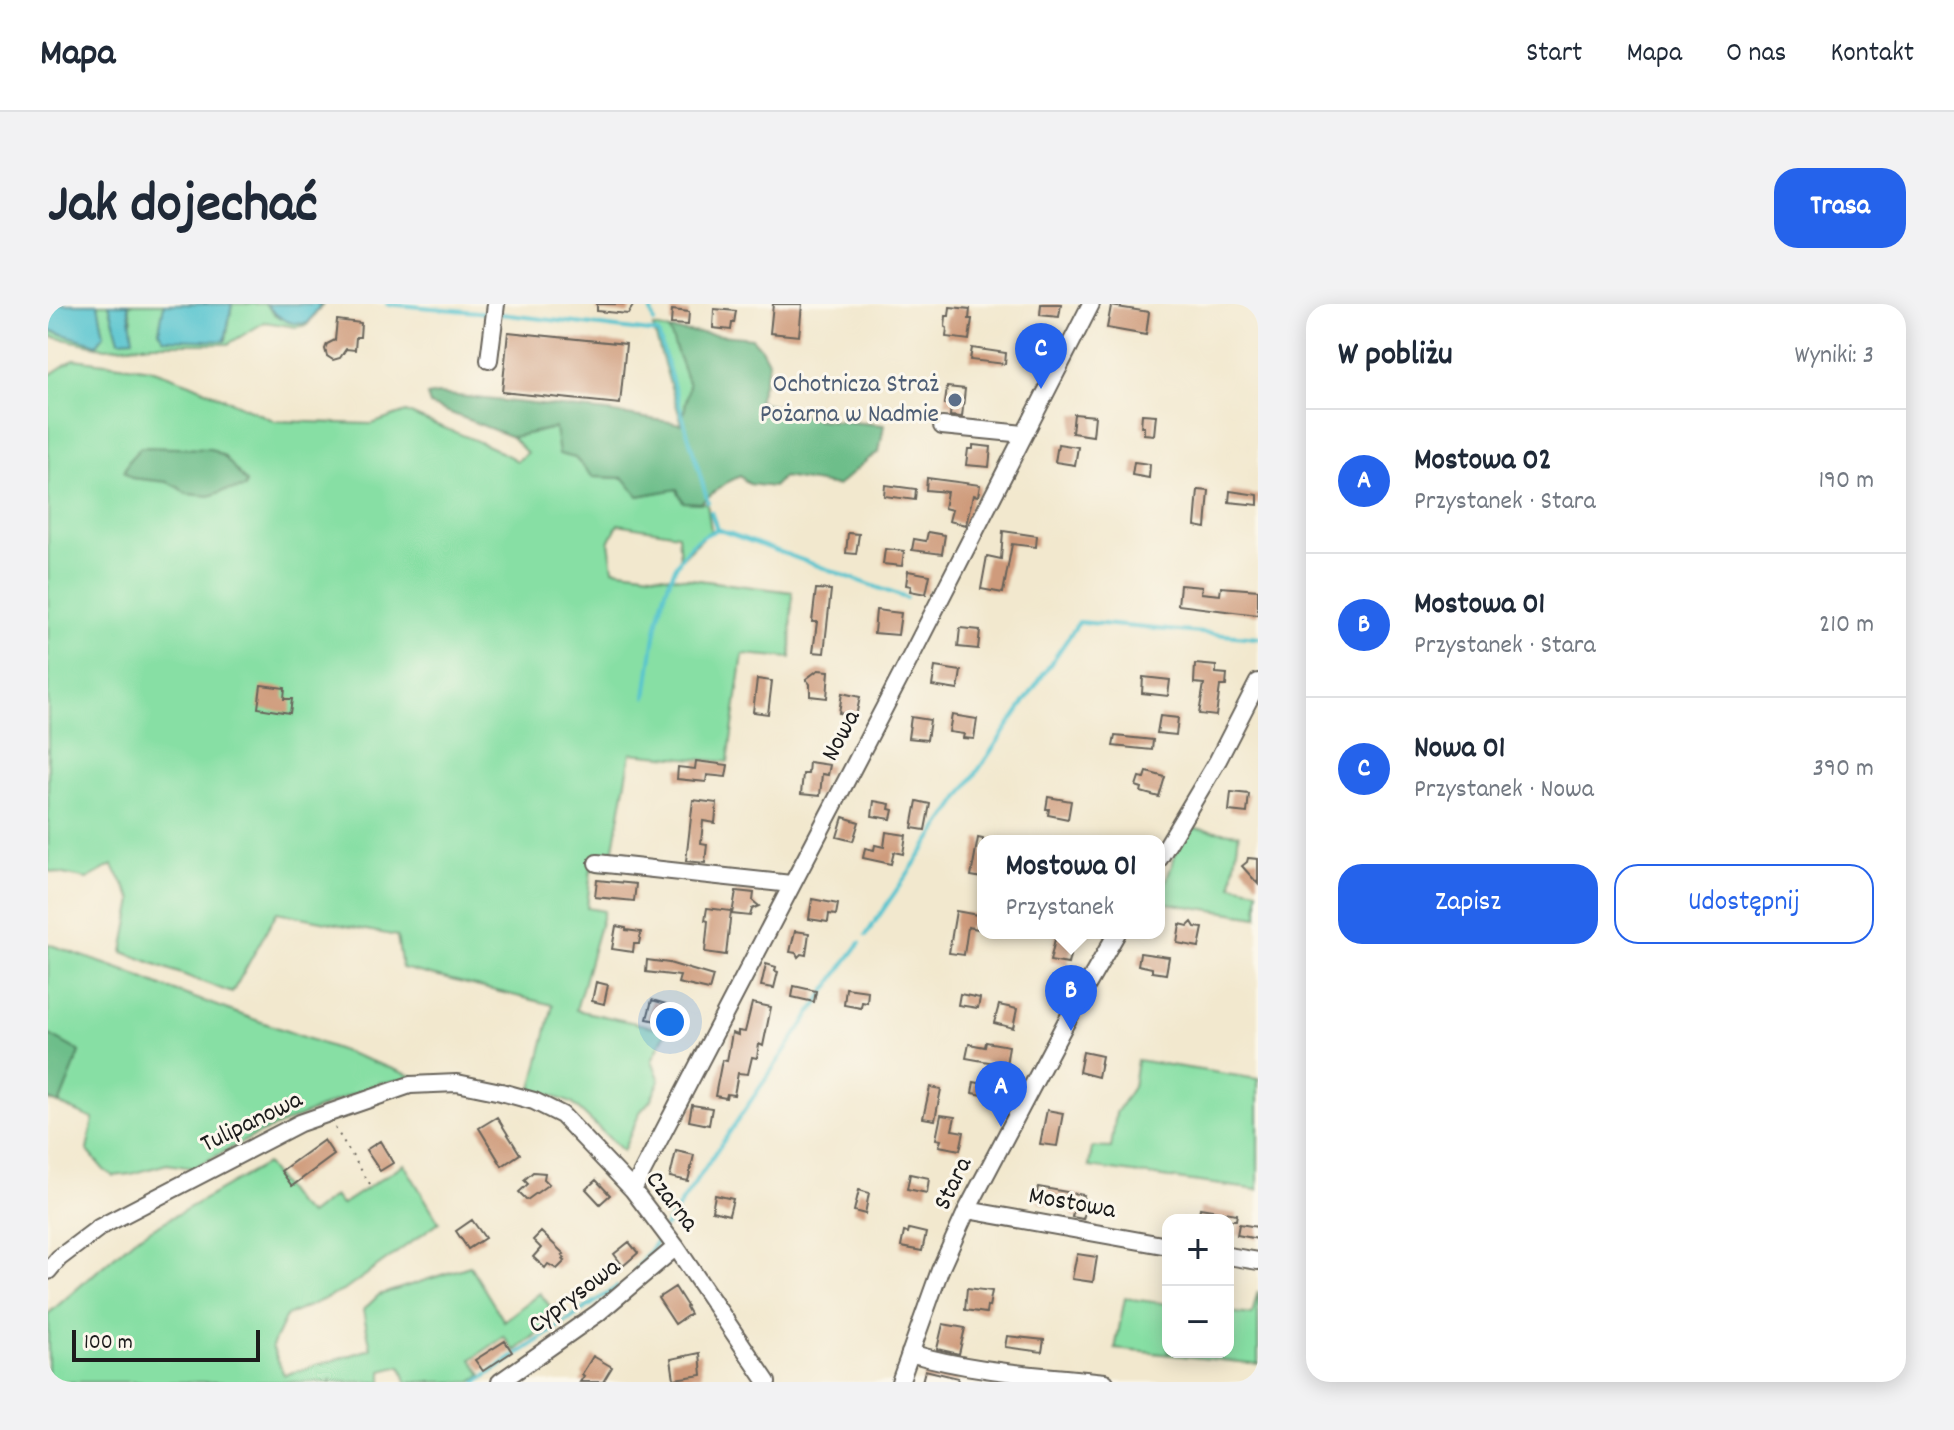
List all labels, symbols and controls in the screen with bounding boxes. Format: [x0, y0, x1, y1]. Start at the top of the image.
text: Mapa [40, 28, 115, 83]
text: Start [1526, 35, 1582, 75]
text: Mapa [1626, 35, 1682, 75]
text: O nas [1726, 35, 1786, 75]
text: Kontakt [1830, 35, 1914, 75]
text: Jak dojechać [48, 168, 318, 248]
button: Trasa [1774, 168, 1906, 248]
pin: C [1015, 323, 1067, 389]
text: W pobliżu [1338, 332, 1453, 381]
text: Wyniki: 3 [1795, 338, 1874, 375]
place label: Ochotnicza Straż Pożarna w Nadmie [760, 367, 939, 434]
marker: Ochotnicza Straż Pożarna w Nadmie [946, 391, 964, 409]
text: Mostowa 02 [1414, 441, 1552, 484]
text: A [1357, 463, 1371, 500]
text: 190 m [1818, 463, 1874, 500]
text: Przystanek · Stara [1414, 484, 1596, 521]
text: Mostowa 01 [1414, 585, 1545, 628]
text: B [1358, 607, 1370, 644]
text: 210 m [1819, 607, 1874, 644]
text: Przystanek · Stara [1414, 628, 1596, 665]
street label: Nowa [813, 703, 871, 768]
text: Nowa 01 [1414, 729, 1505, 772]
text: C [1358, 751, 1370, 788]
text: 390 m [1813, 751, 1874, 788]
text: Przystanek · Nowa [1414, 772, 1594, 809]
popup [977, 835, 1165, 939]
text: Mostowa 01 [1005, 847, 1137, 890]
button: Zapisz [1338, 864, 1598, 944]
button: Udostępnij [1614, 864, 1874, 944]
text: Przystanek [1005, 890, 1114, 927]
pin: B [1045, 965, 1097, 1031]
your location [650, 1002, 690, 1042]
pin: A [975, 1061, 1027, 1127]
street label: Tulipanowa [195, 1082, 310, 1164]
street label: Stara [925, 1150, 983, 1217]
street label: Czarna [635, 1164, 707, 1241]
street label: Mostowa [1026, 1178, 1119, 1230]
map controls [1162, 1214, 1234, 1358]
button: + [1162, 1214, 1234, 1286]
street label: Cyprysowa [521, 1250, 629, 1344]
button: − [1162, 1286, 1234, 1358]
scale bar [72, 1326, 260, 1362]
text: 100 m [84, 1328, 133, 1359]

